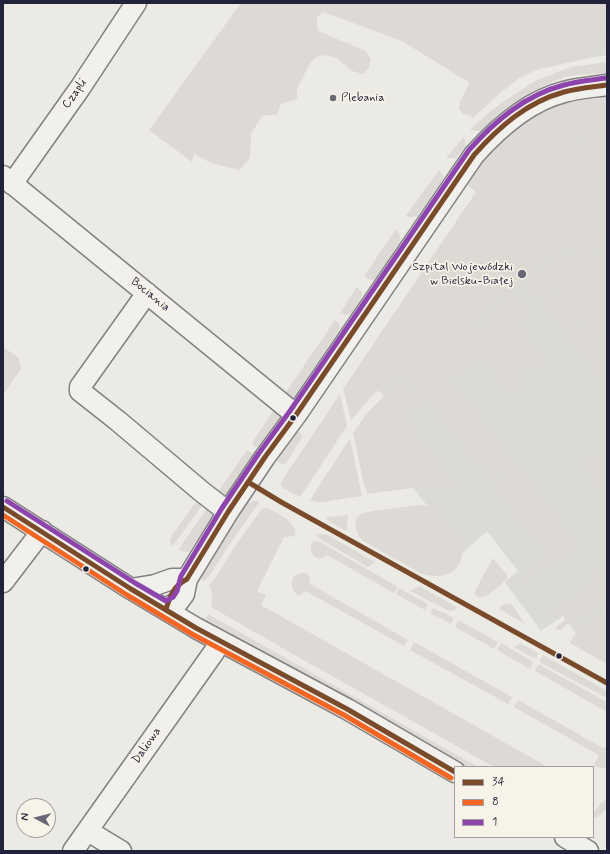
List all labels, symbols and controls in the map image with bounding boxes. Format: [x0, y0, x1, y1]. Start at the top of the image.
street label: Czapli [60, 76, 90, 112]
place label: Plebania [341, 91, 385, 105]
marker: Plebania [328, 93, 338, 103]
place label: Szpital Wojewódzki w Bielsku-Białej [412, 260, 513, 288]
marker: Szpital Wojewódzki w Bielsku-Białej [516, 268, 528, 280]
street label: Bociania [128, 275, 172, 315]
unlabelled marker [288, 413, 298, 423]
unlabelled marker [81, 564, 91, 574]
unlabelled marker [554, 651, 564, 661]
street label: Daliowa [129, 725, 165, 767]
legend [454, 766, 594, 838]
text: 34 [492, 774, 505, 790]
text: 8 [492, 794, 499, 810]
north arrow [16, 798, 56, 838]
text: N [18, 812, 32, 821]
text: 1 [492, 814, 497, 830]

